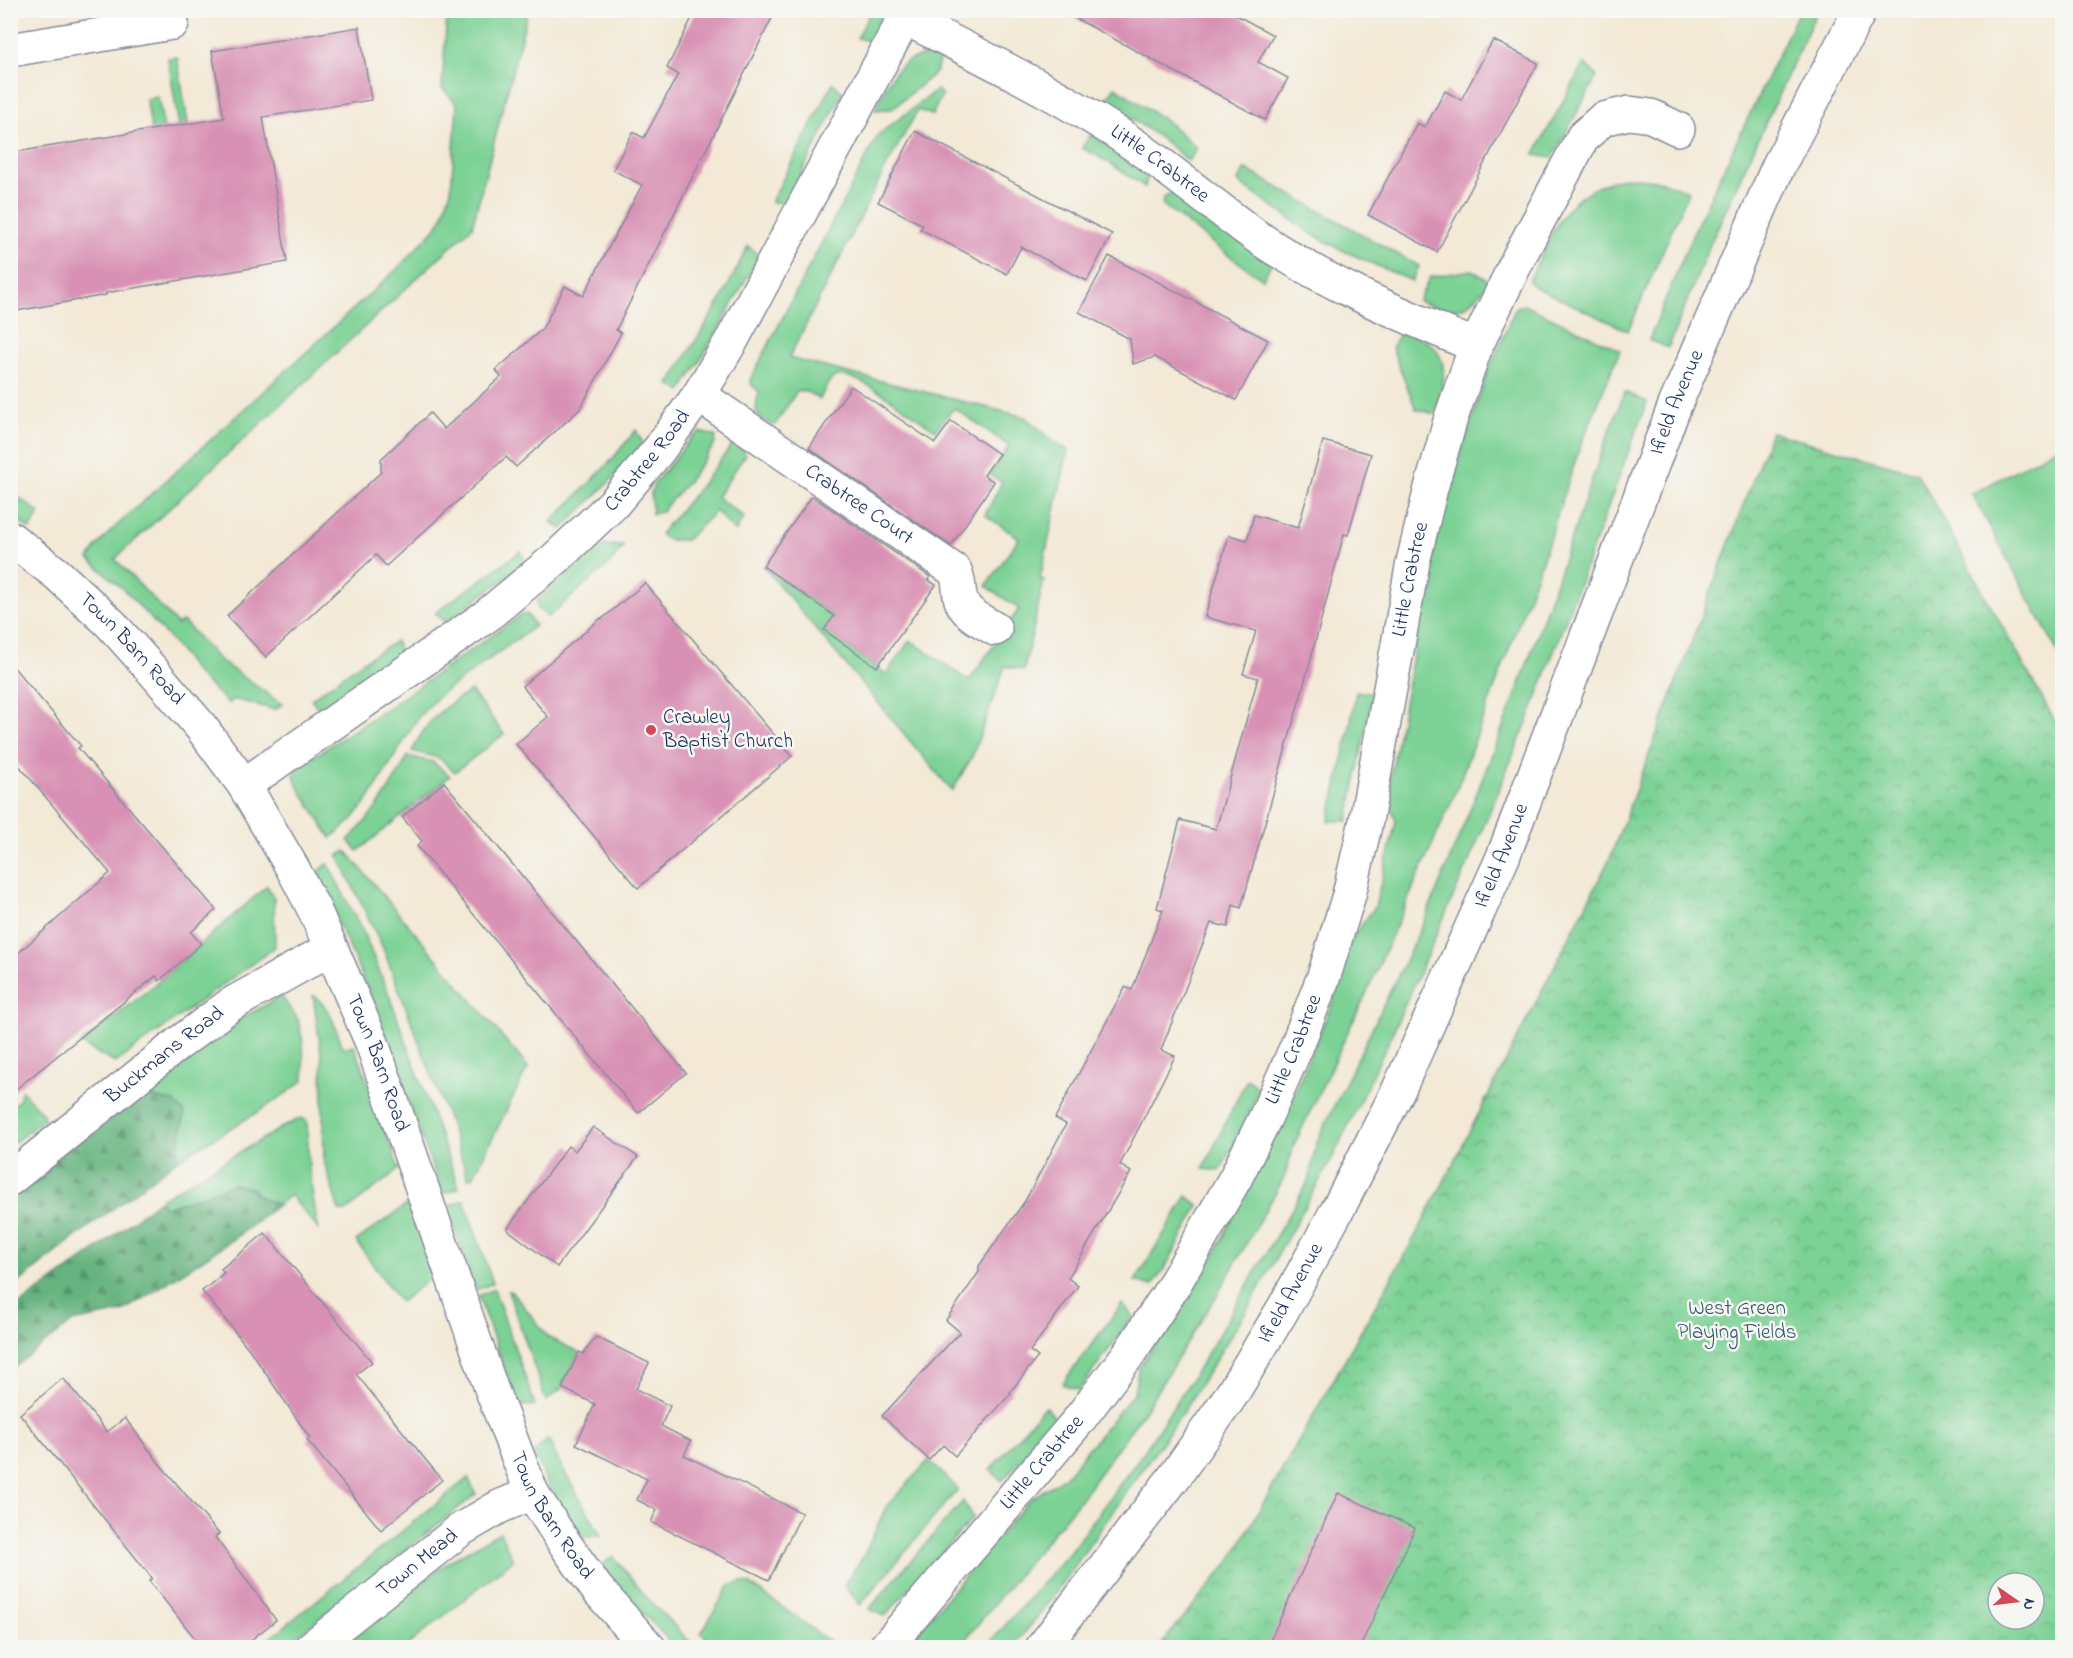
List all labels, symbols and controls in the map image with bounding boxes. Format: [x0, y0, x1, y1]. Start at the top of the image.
street label: Little Crabtree [1104, 117, 1216, 211]
street label: Ifield Avenue [1642, 345, 1712, 460]
street label: Crabtree Road [598, 403, 698, 519]
street label: Crabtree Court [798, 457, 919, 553]
street label: Little Crabtree [1385, 518, 1437, 639]
street label: Town Barn Road [71, 586, 192, 712]
place label: Crawley Baptist Church [662, 703, 793, 757]
marker: Crawley Baptist Church [644, 723, 658, 737]
street label: Ifield Avenue [1467, 799, 1537, 913]
street label: Town Barn Road [338, 990, 417, 1136]
street label: Little Crabtree [1258, 990, 1331, 1110]
street label: Buckmans Road [98, 999, 231, 1112]
street label: Ifield Avenue [1251, 1237, 1332, 1349]
park label: West Green Playing Fields [1677, 1294, 1797, 1350]
street label: Little Crabtree [993, 1408, 1092, 1517]
street label: Town Barn Road [502, 1447, 601, 1586]
street label: Town Mead [370, 1522, 465, 1605]
north arrow [1986, 1571, 2046, 1631]
text: N [2016, 1596, 2042, 1612]

